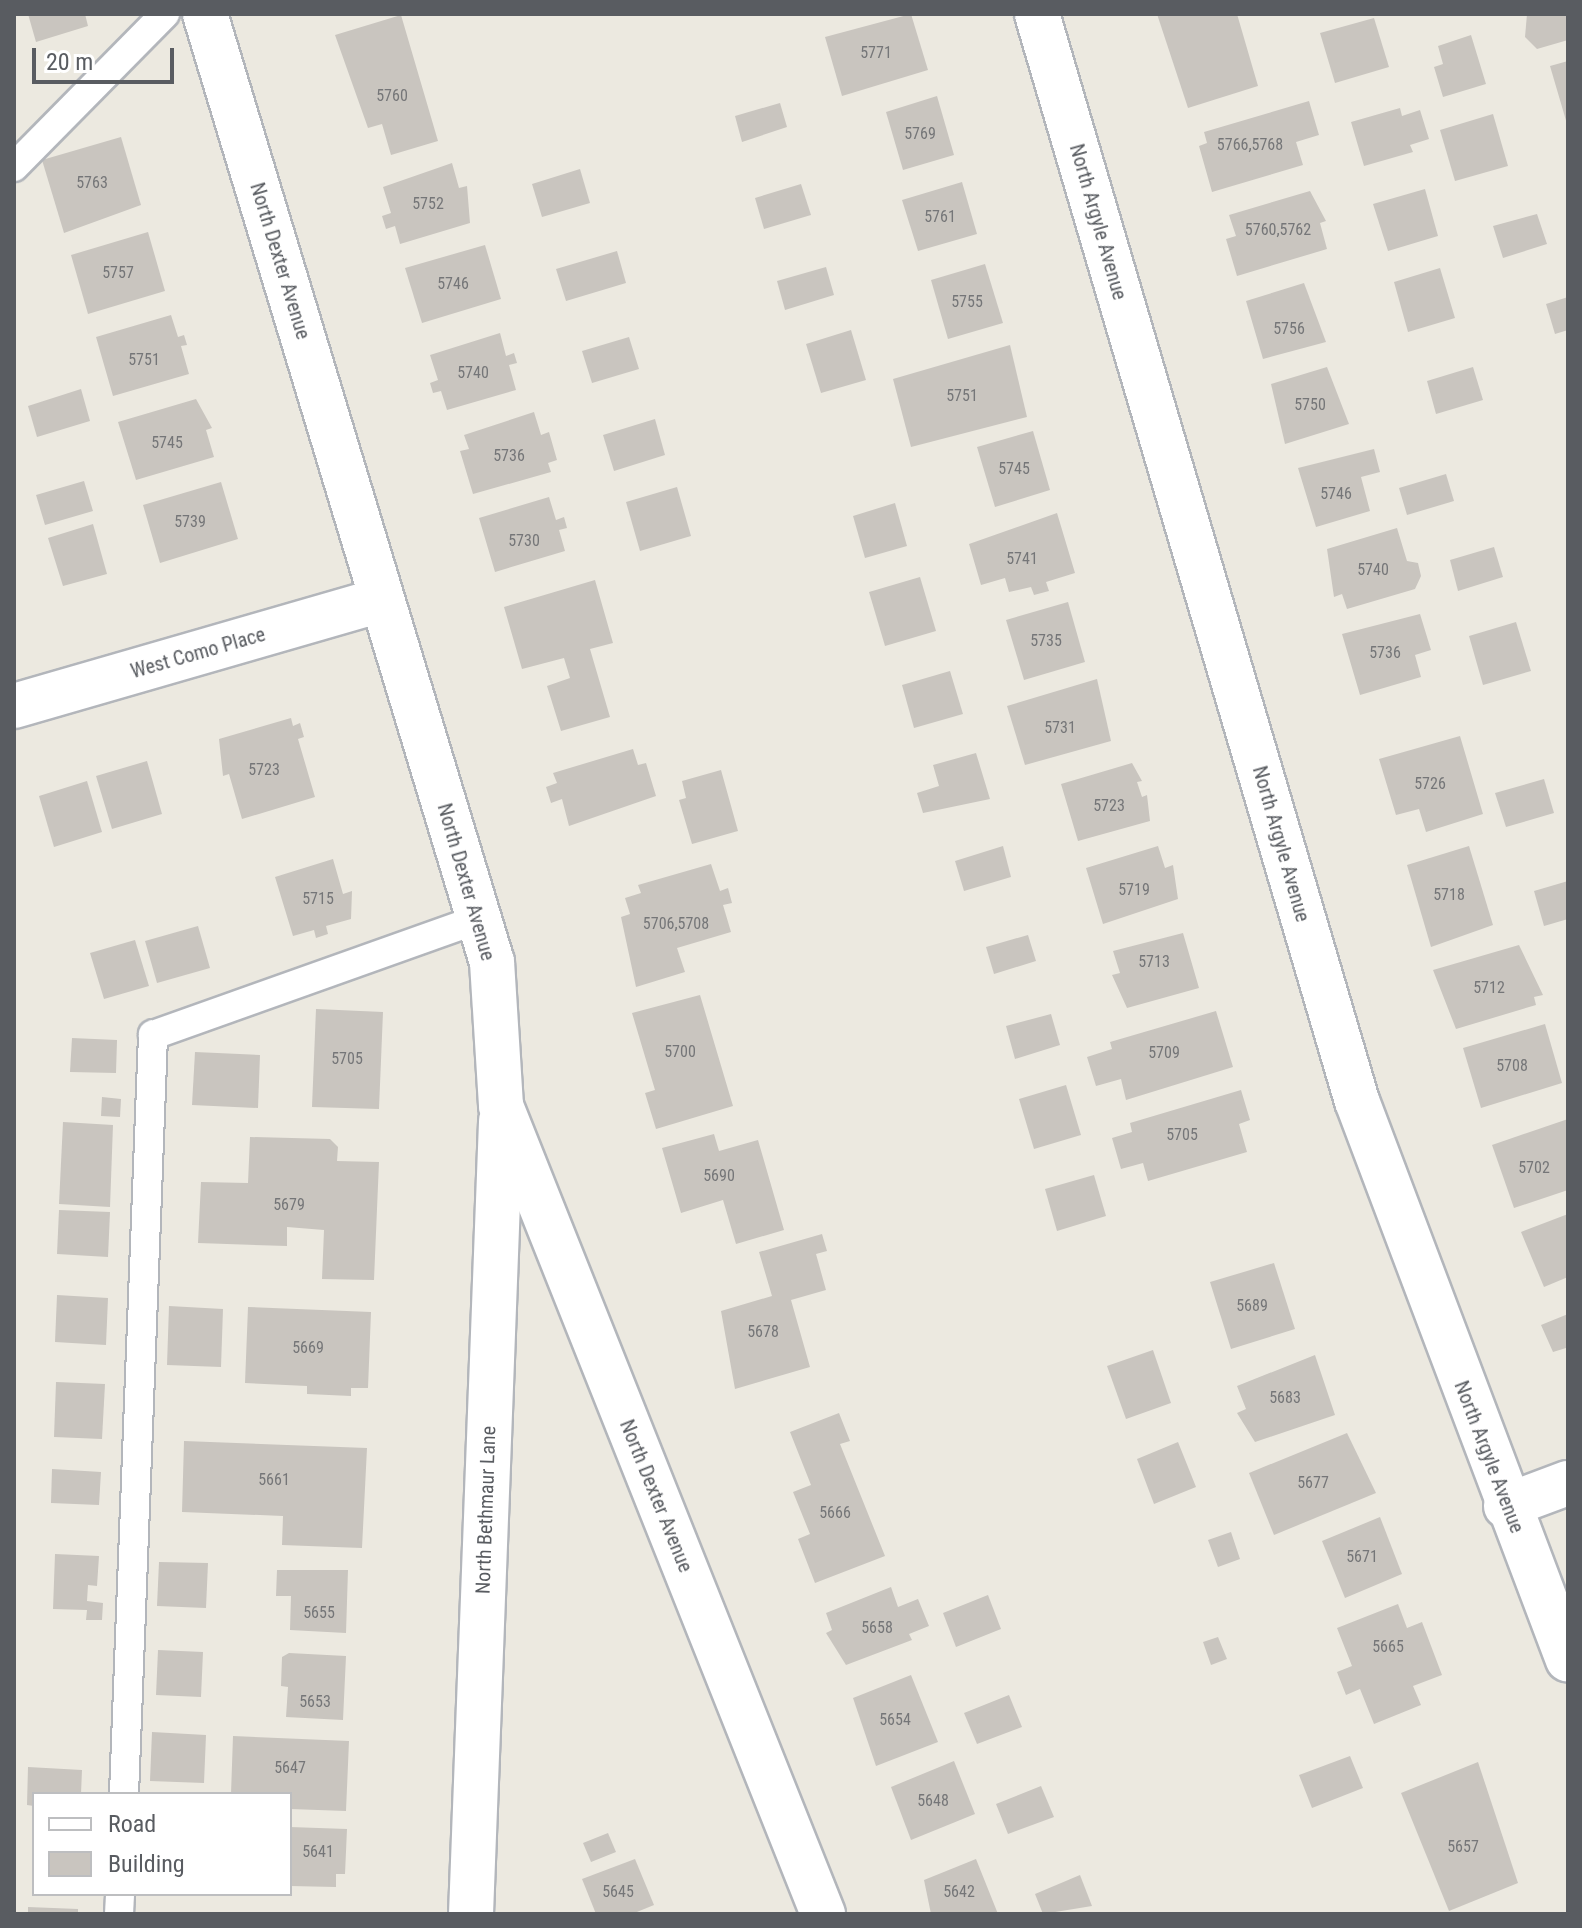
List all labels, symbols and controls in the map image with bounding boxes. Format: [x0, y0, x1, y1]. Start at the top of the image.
scale bar [36, 32, 178, 82]
house number: 5771 [860, 43, 892, 63]
text: 20 m [46, 48, 93, 76]
house number: 5760 [376, 86, 408, 106]
house number: 5769 [904, 124, 936, 144]
house number: 5766,5768 [1217, 135, 1283, 155]
street label: North Argyle Avenue [1064, 141, 1132, 303]
house number: 5763 [76, 173, 108, 193]
street label: North Dexter Avenue [245, 180, 315, 342]
house number: 5752 [412, 194, 444, 214]
house number: 5761 [924, 207, 956, 227]
house number: 5760,5762 [1245, 220, 1311, 240]
house number: 5757 [102, 263, 134, 283]
house number: 5746 [437, 274, 469, 294]
house number: 5755 [951, 292, 983, 312]
house number: 5756 [1273, 319, 1305, 339]
house number: 5751 [128, 350, 160, 370]
house number: 5740 [457, 363, 489, 383]
house number: 5751 [946, 386, 978, 406]
house number: 5750 [1294, 395, 1326, 415]
house number: 5745 [151, 433, 183, 453]
house number: 5736 [493, 446, 525, 466]
house number: 5745 [998, 459, 1030, 479]
house number: 5746 [1320, 484, 1352, 504]
house number: 5739 [174, 512, 206, 532]
house number: 5730 [508, 531, 540, 551]
house number: 5741 [1006, 549, 1038, 569]
house number: 5740 [1357, 560, 1389, 580]
street label: West Como Place [128, 622, 268, 684]
house number: 5735 [1030, 631, 1062, 651]
house number: 5736 [1369, 643, 1401, 663]
house number: 5731 [1044, 718, 1076, 738]
house number: 5723 [248, 760, 280, 780]
street label: North Argyle Avenue [1247, 763, 1315, 925]
house number: 5726 [1414, 774, 1446, 794]
house number: 5723 [1093, 796, 1125, 816]
street label: North Dexter Avenue [432, 801, 500, 963]
house number: 5719 [1118, 880, 1150, 900]
house number: 5718 [1433, 885, 1465, 905]
house number: 5715 [302, 889, 334, 909]
house number: 5706,5708 [643, 914, 709, 934]
house number: 5713 [1138, 952, 1170, 972]
house number: 5712 [1473, 978, 1505, 998]
house number: 5700 [664, 1042, 696, 1062]
house number: 5709 [1148, 1043, 1180, 1063]
house number: 5705 [331, 1049, 363, 1069]
house number: 5708 [1496, 1056, 1528, 1076]
house number: 5705 [1166, 1125, 1198, 1145]
house number: 5702 [1518, 1158, 1550, 1178]
house number: 5690 [703, 1166, 735, 1186]
house number: 5679 [273, 1195, 305, 1215]
house number: 5689 [1236, 1296, 1268, 1316]
house number: 5678 [747, 1322, 779, 1342]
house number: 5669 [292, 1338, 324, 1358]
street label: North Argyle Avenue [1449, 1378, 1529, 1536]
house number: 5683 [1269, 1388, 1301, 1408]
street label: North Dexter Avenue [614, 1416, 698, 1576]
street label: North Bethmaur Lane [471, 1426, 501, 1594]
house number: 5661 [258, 1470, 290, 1490]
house number: 5677 [1297, 1473, 1329, 1493]
house number: 5666 [819, 1503, 851, 1523]
house number: 5671 [1346, 1547, 1378, 1567]
house number: 5655 [303, 1603, 335, 1623]
house number: 5658 [861, 1618, 893, 1638]
house number: 5665 [1372, 1637, 1404, 1657]
house number: 5653 [299, 1692, 331, 1712]
house number: 5654 [879, 1710, 911, 1730]
house number: 5647 [274, 1758, 306, 1778]
house number: 5648 [917, 1791, 949, 1811]
legend [32, 1792, 292, 1896]
text: Road [108, 1810, 156, 1838]
house number: 5657 [1447, 1837, 1479, 1857]
house number: 5641 [302, 1842, 334, 1862]
text: Building [108, 1850, 185, 1878]
house number: 5645 [602, 1882, 634, 1902]
house number: 5642 [943, 1882, 975, 1902]

